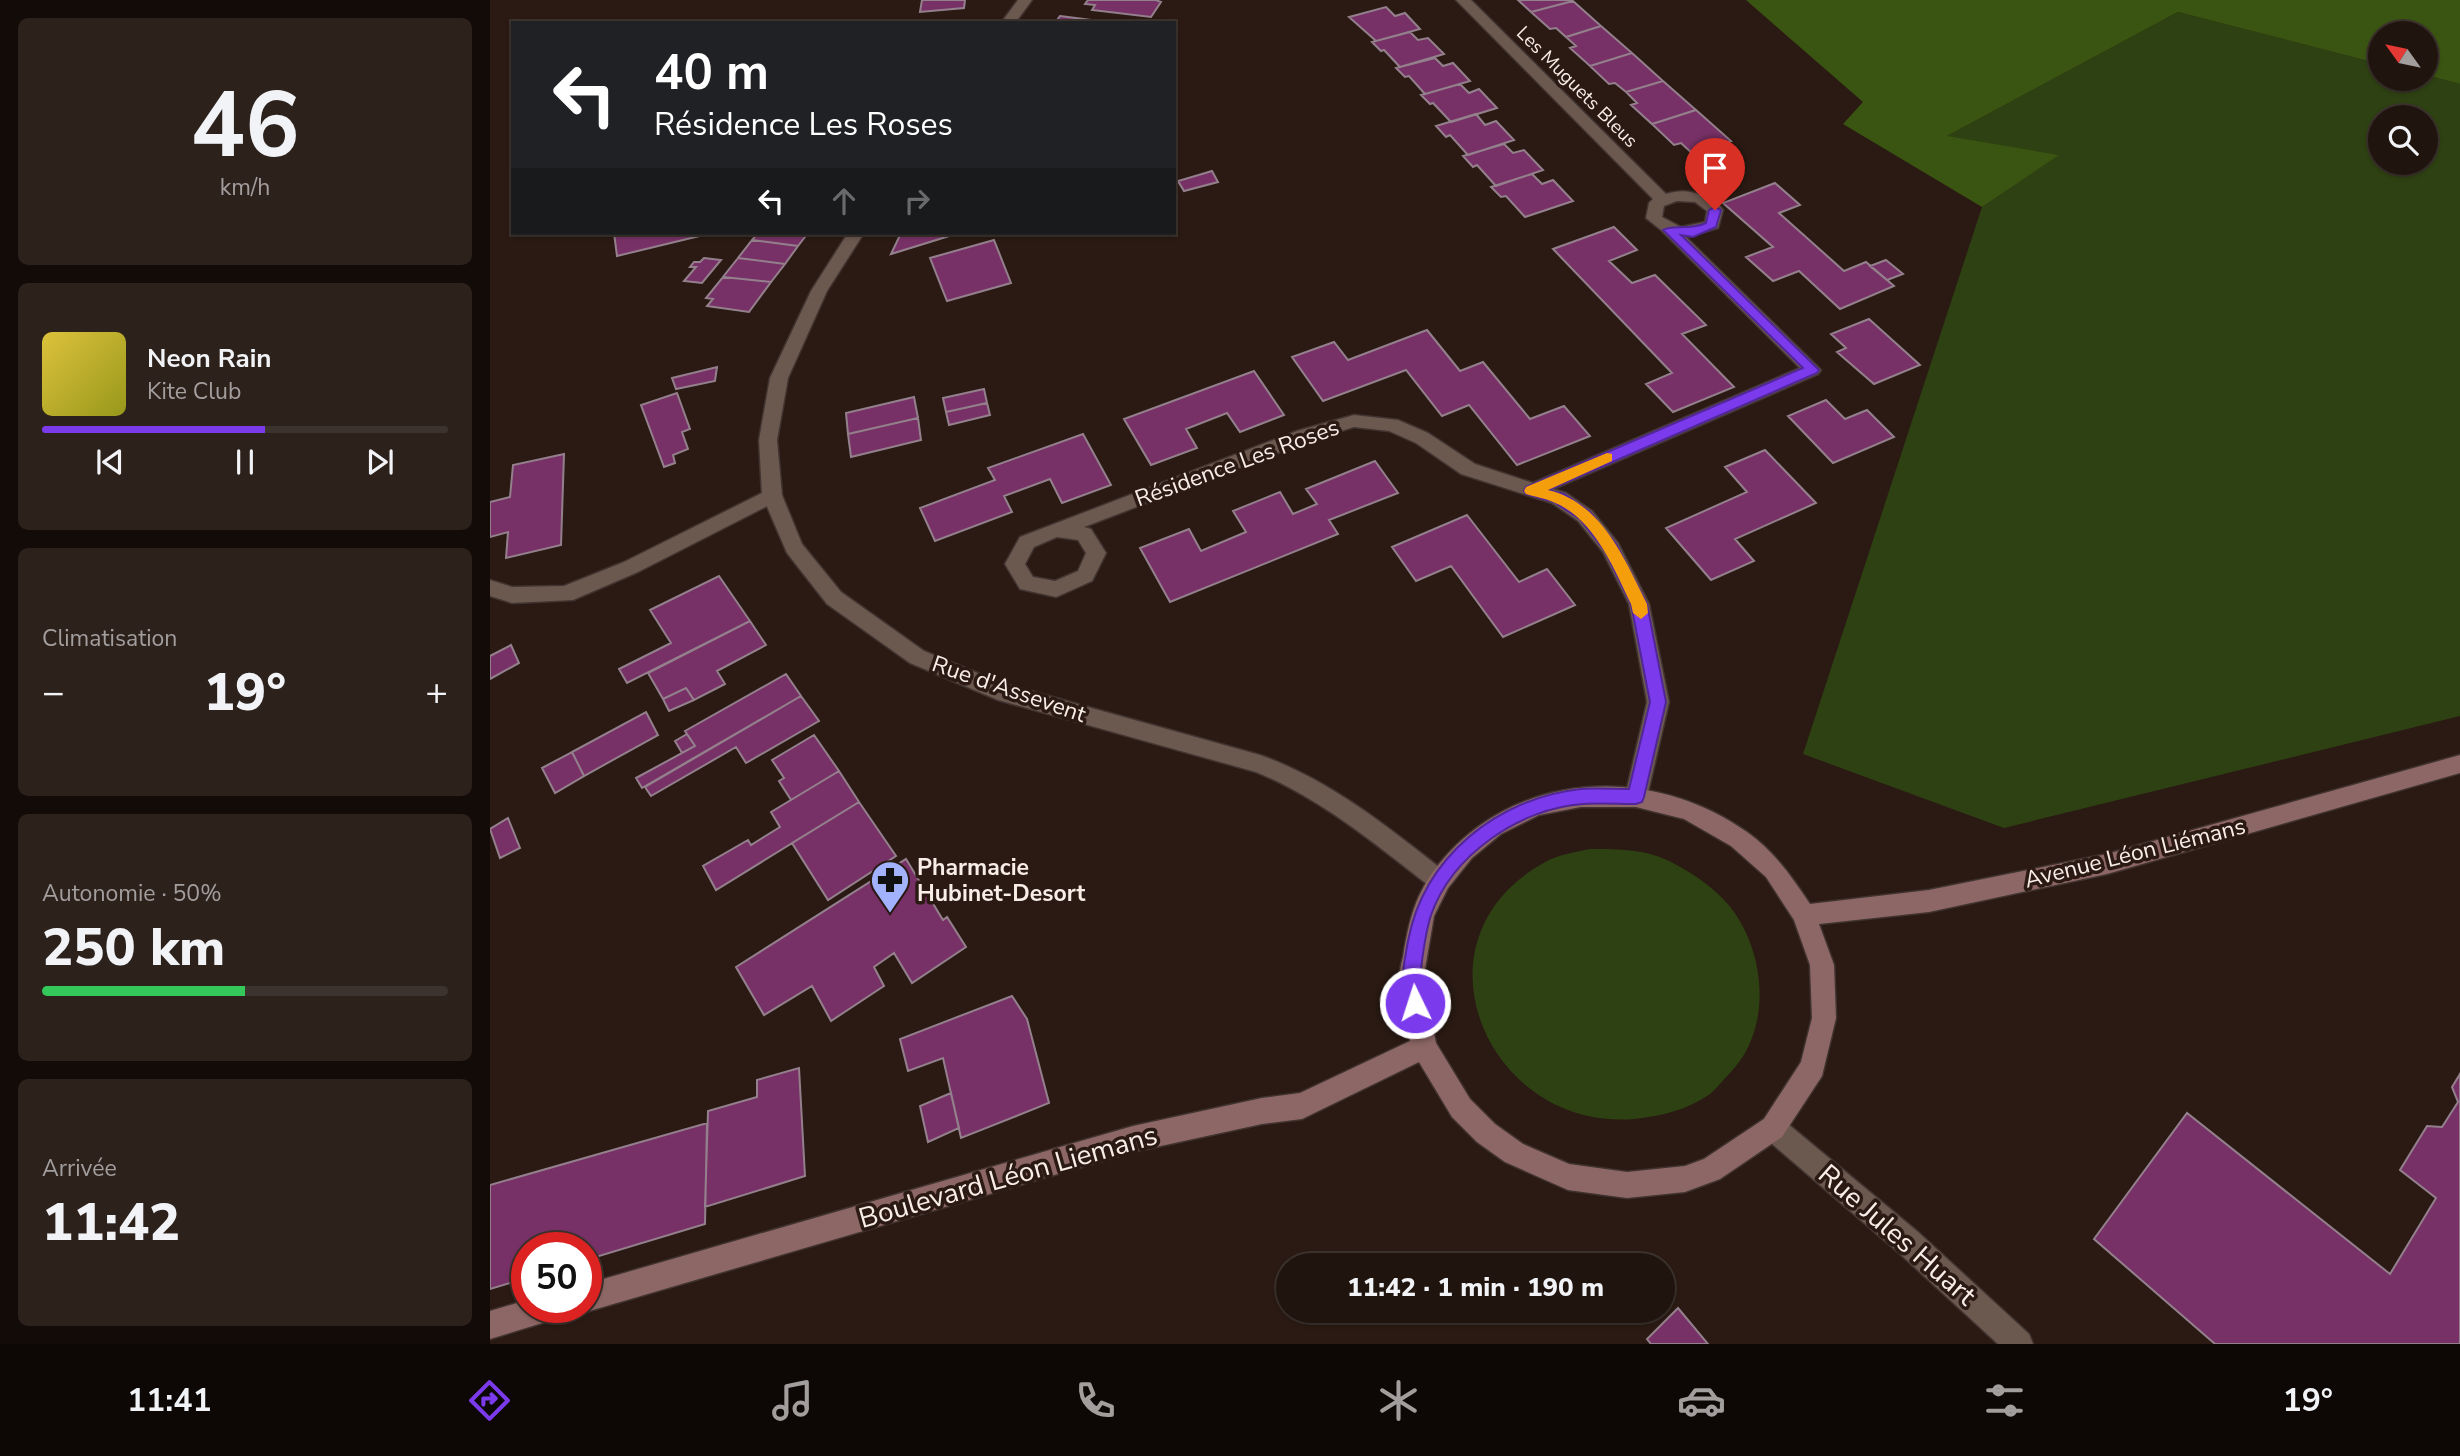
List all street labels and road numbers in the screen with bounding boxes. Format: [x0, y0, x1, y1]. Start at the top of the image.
street label: Les Muguets Bleus [1510, 20, 1644, 154]
street label: Résidence Les Roses [1131, 412, 1343, 514]
street label: Rue d'Assevent [928, 648, 1091, 730]
street label: Avenue Léon Liémans [2021, 811, 2249, 895]
street label: Boulevard Léon Liemans [854, 1116, 1162, 1238]
street label: Rue Jules Huart [1810, 1156, 1984, 1314]

